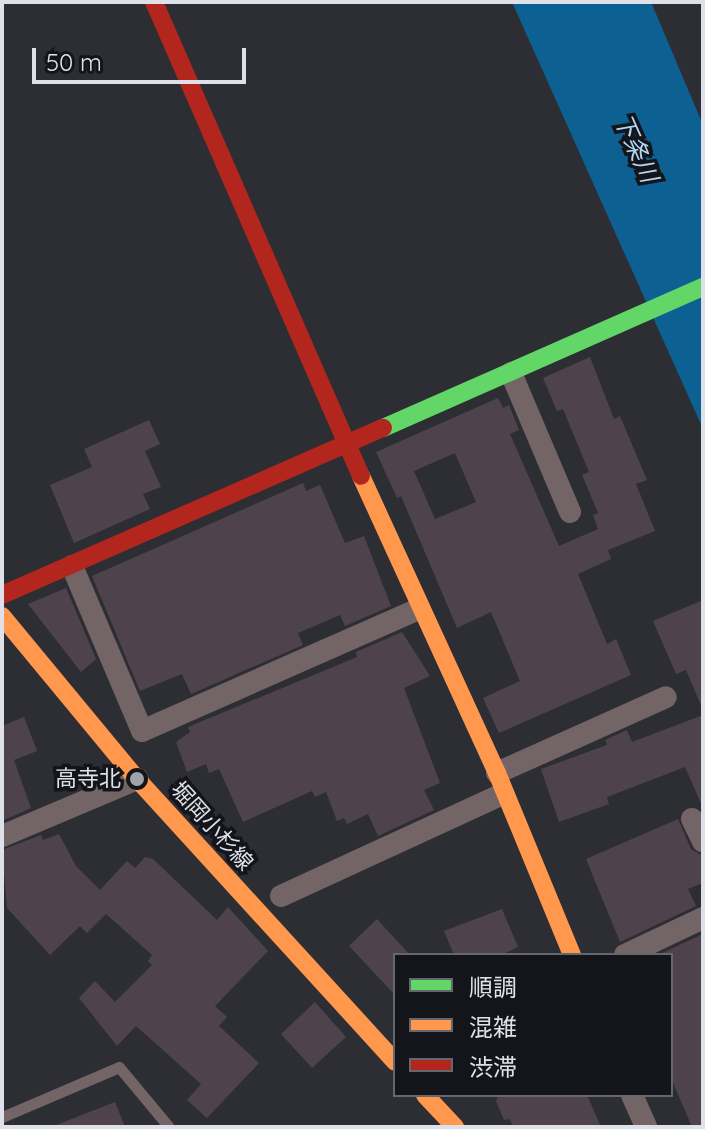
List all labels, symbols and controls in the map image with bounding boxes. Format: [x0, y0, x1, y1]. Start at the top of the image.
scale bar [36, 32, 250, 82]
text: 50 m [46, 47, 102, 77]
water label: 下条川 [608, 109, 664, 187]
place label: 高寺北 [55, 766, 121, 792]
marker: 高寺北 [128, 770, 146, 788]
street label: 堀岡小杉線 [165, 776, 259, 876]
legend [393, 953, 673, 1097]
text: 順調 [469, 972, 517, 1002]
text: 混雑 [469, 1012, 517, 1042]
text: 渋滞 [469, 1052, 517, 1082]

